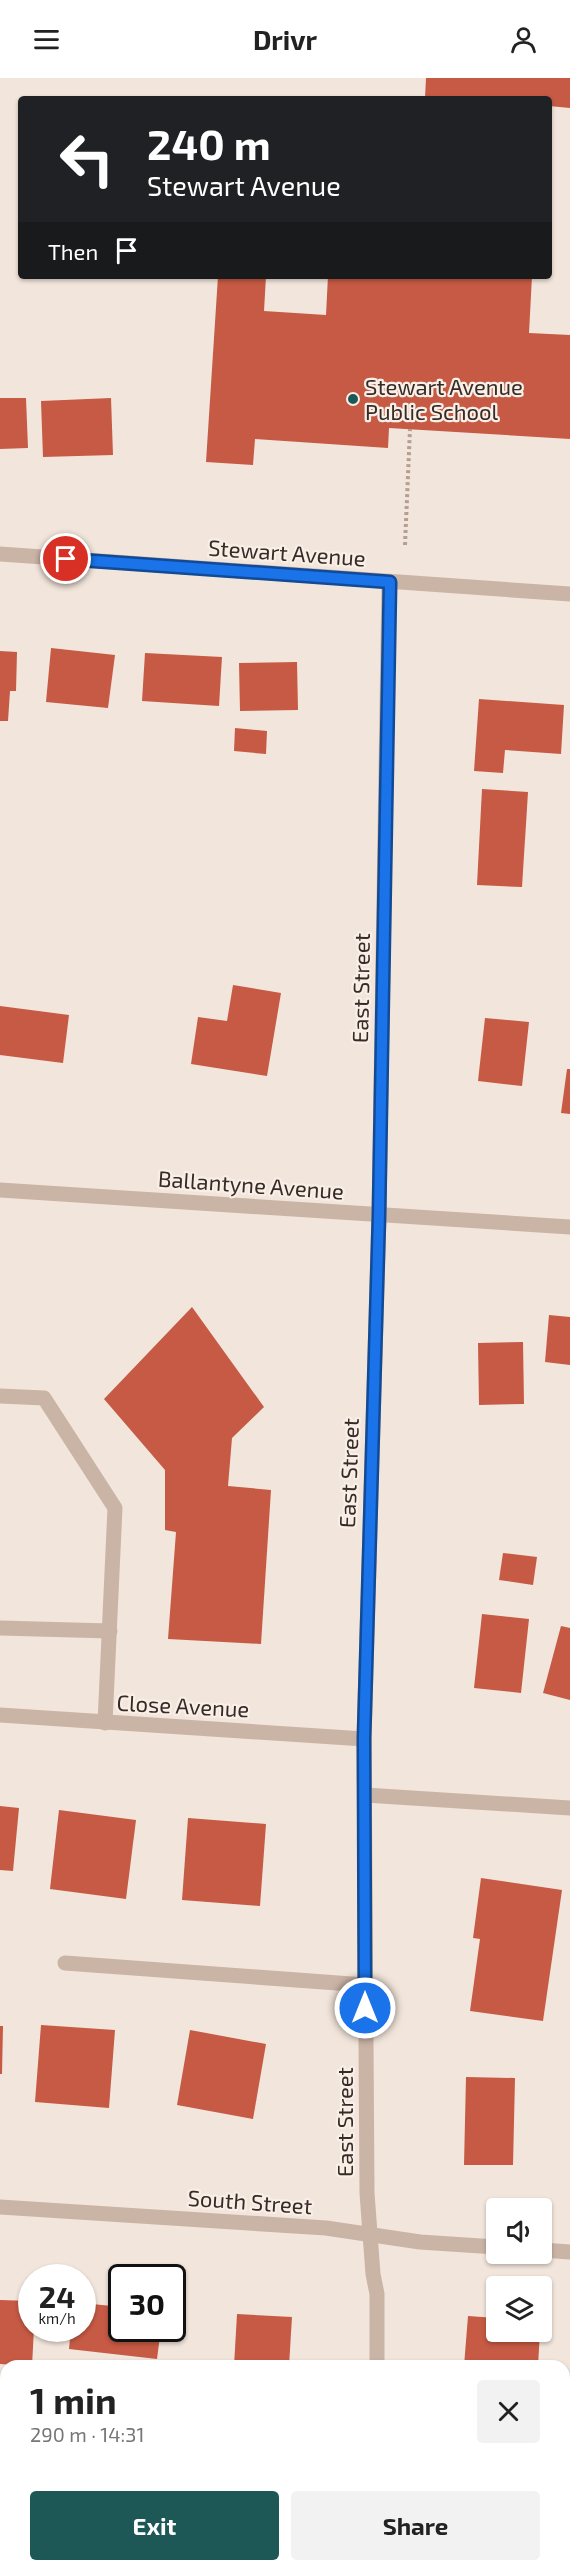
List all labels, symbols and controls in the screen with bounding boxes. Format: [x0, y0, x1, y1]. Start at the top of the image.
icon: menu [30, 23, 63, 56]
text: Drivr [253, 23, 317, 55]
icon: person [507, 23, 540, 56]
text: 240 m [147, 118, 271, 168]
icon: left [48, 120, 126, 198]
text: Stewart Avenue [147, 169, 341, 201]
icon: arrive [110, 234, 143, 267]
text: Then [48, 238, 98, 264]
place label: Stewart Avenue Public School [365, 373, 523, 424]
marker: Stewart Avenue Public School [346, 392, 360, 406]
pin [40, 533, 91, 584]
street label: Stewart Avenue [207, 534, 367, 570]
icon: arrive [49, 542, 82, 575]
street label: East Street [346, 933, 374, 1043]
street label: Ballantyne Avenue [157, 1165, 345, 1203]
street label: East Street [333, 1418, 363, 1528]
street label: Close Avenue [116, 1689, 250, 1721]
position arrow [333, 1976, 397, 2040]
street label: East Street [331, 2067, 357, 2177]
street label: South Street [187, 2184, 313, 2218]
map controls [486, 2198, 552, 2342]
button: sound [486, 2198, 552, 2264]
speed limit sign: 30 [108, 2264, 186, 2342]
button: layers [486, 2276, 552, 2342]
text: 24 [39, 2278, 75, 2314]
text: km/h [38, 2309, 76, 2327]
text: 1 min [30, 2378, 117, 2421]
button: close [477, 2380, 540, 2443]
text: 290 m · 14:31 [30, 2422, 144, 2446]
button: Exit [30, 2491, 279, 2560]
button: Share [291, 2491, 540, 2560]

